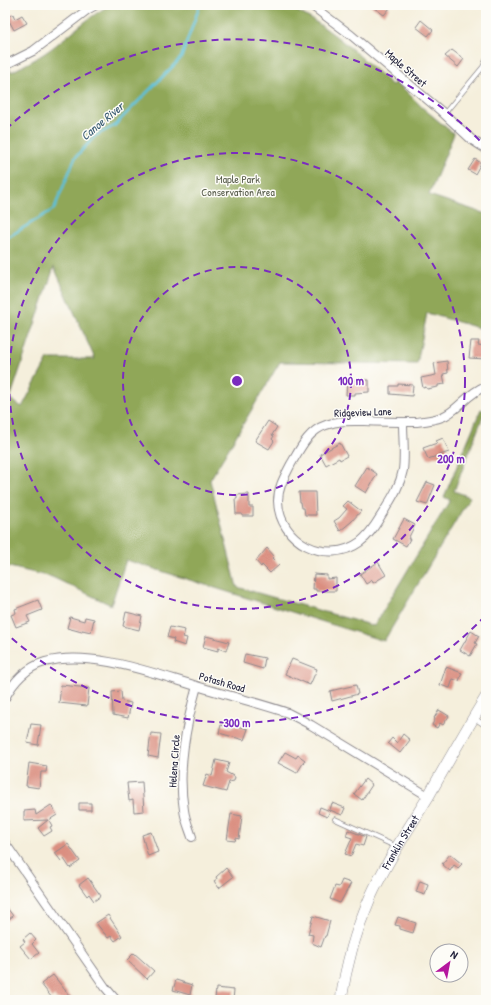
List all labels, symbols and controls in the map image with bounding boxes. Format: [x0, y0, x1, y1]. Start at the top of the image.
street label: Maple Street [382, 46, 430, 90]
water label: Canoe River [77, 97, 128, 144]
park label: Maple Park Conservation Area [201, 172, 275, 199]
text: 100 m [338, 372, 364, 389]
centre of rings [230, 374, 244, 388]
street label: Ridgeview Lane [334, 404, 393, 420]
text: 200 m [437, 450, 465, 467]
street label: Potash Road [197, 669, 247, 695]
text: 300 m [223, 714, 251, 731]
street label: Helena Circle [165, 733, 183, 788]
street label: Franklin Street [378, 812, 422, 873]
north arrow [429, 943, 469, 983]
text: N [448, 947, 461, 962]

